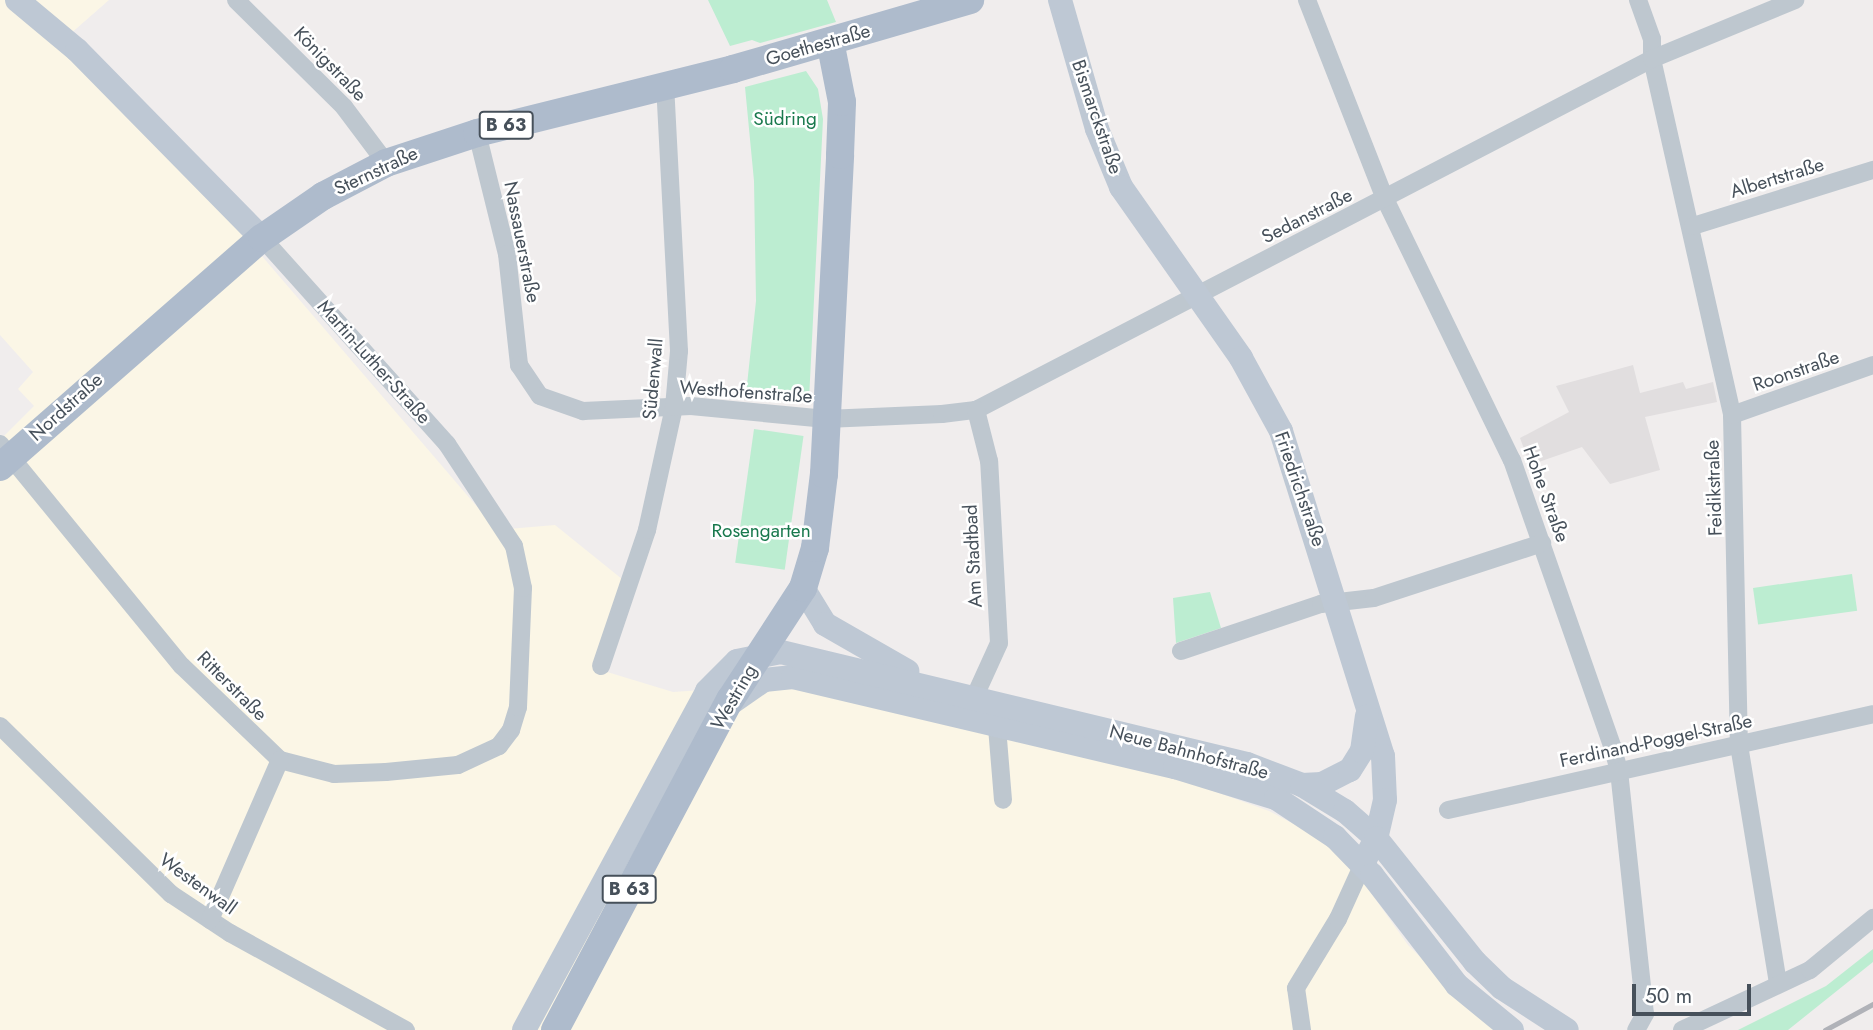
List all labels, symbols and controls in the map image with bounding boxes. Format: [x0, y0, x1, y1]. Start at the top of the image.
street label: Goethestraße [763, 19, 873, 71]
street label: Königstraße [289, 22, 371, 106]
street label: Bismarckstraße [1067, 57, 1127, 177]
park label: Südring [753, 108, 817, 130]
road number: B 63 [478, 110, 534, 140]
street label: Sternstraße [331, 142, 421, 200]
street label: Albertstraße [1727, 153, 1827, 203]
street label: Nassauerstraße [499, 179, 545, 305]
street label: Sedanstraße [1258, 183, 1356, 249]
street label: Martin-Luther-Straße [312, 295, 436, 429]
street label: Südenwall [638, 337, 668, 421]
street label: Roonstraße [1750, 346, 1842, 396]
street label: Nordstraße [25, 368, 107, 446]
street label: Westhofenstraße [679, 376, 813, 408]
street label: Friedrichstraße [1270, 429, 1330, 549]
street label: Feidikstraße [1701, 440, 1727, 536]
street label: Hohe Straße [1518, 443, 1574, 545]
street label: Am Stadtbad [959, 504, 987, 608]
park label: Rosengarten [711, 520, 811, 542]
street label: Ritterstraße [192, 646, 272, 726]
street label: Westring [706, 660, 762, 734]
street label: Ferdinand-Poggel-Straße [1558, 709, 1754, 773]
street label: Neue Bahnhofstraße [1107, 720, 1271, 784]
street label: Westenwall [155, 848, 241, 920]
road number: B 63 [601, 874, 657, 904]
scale bar [1635, 970, 1754, 1014]
text: 50 m [1645, 981, 1692, 1011]

